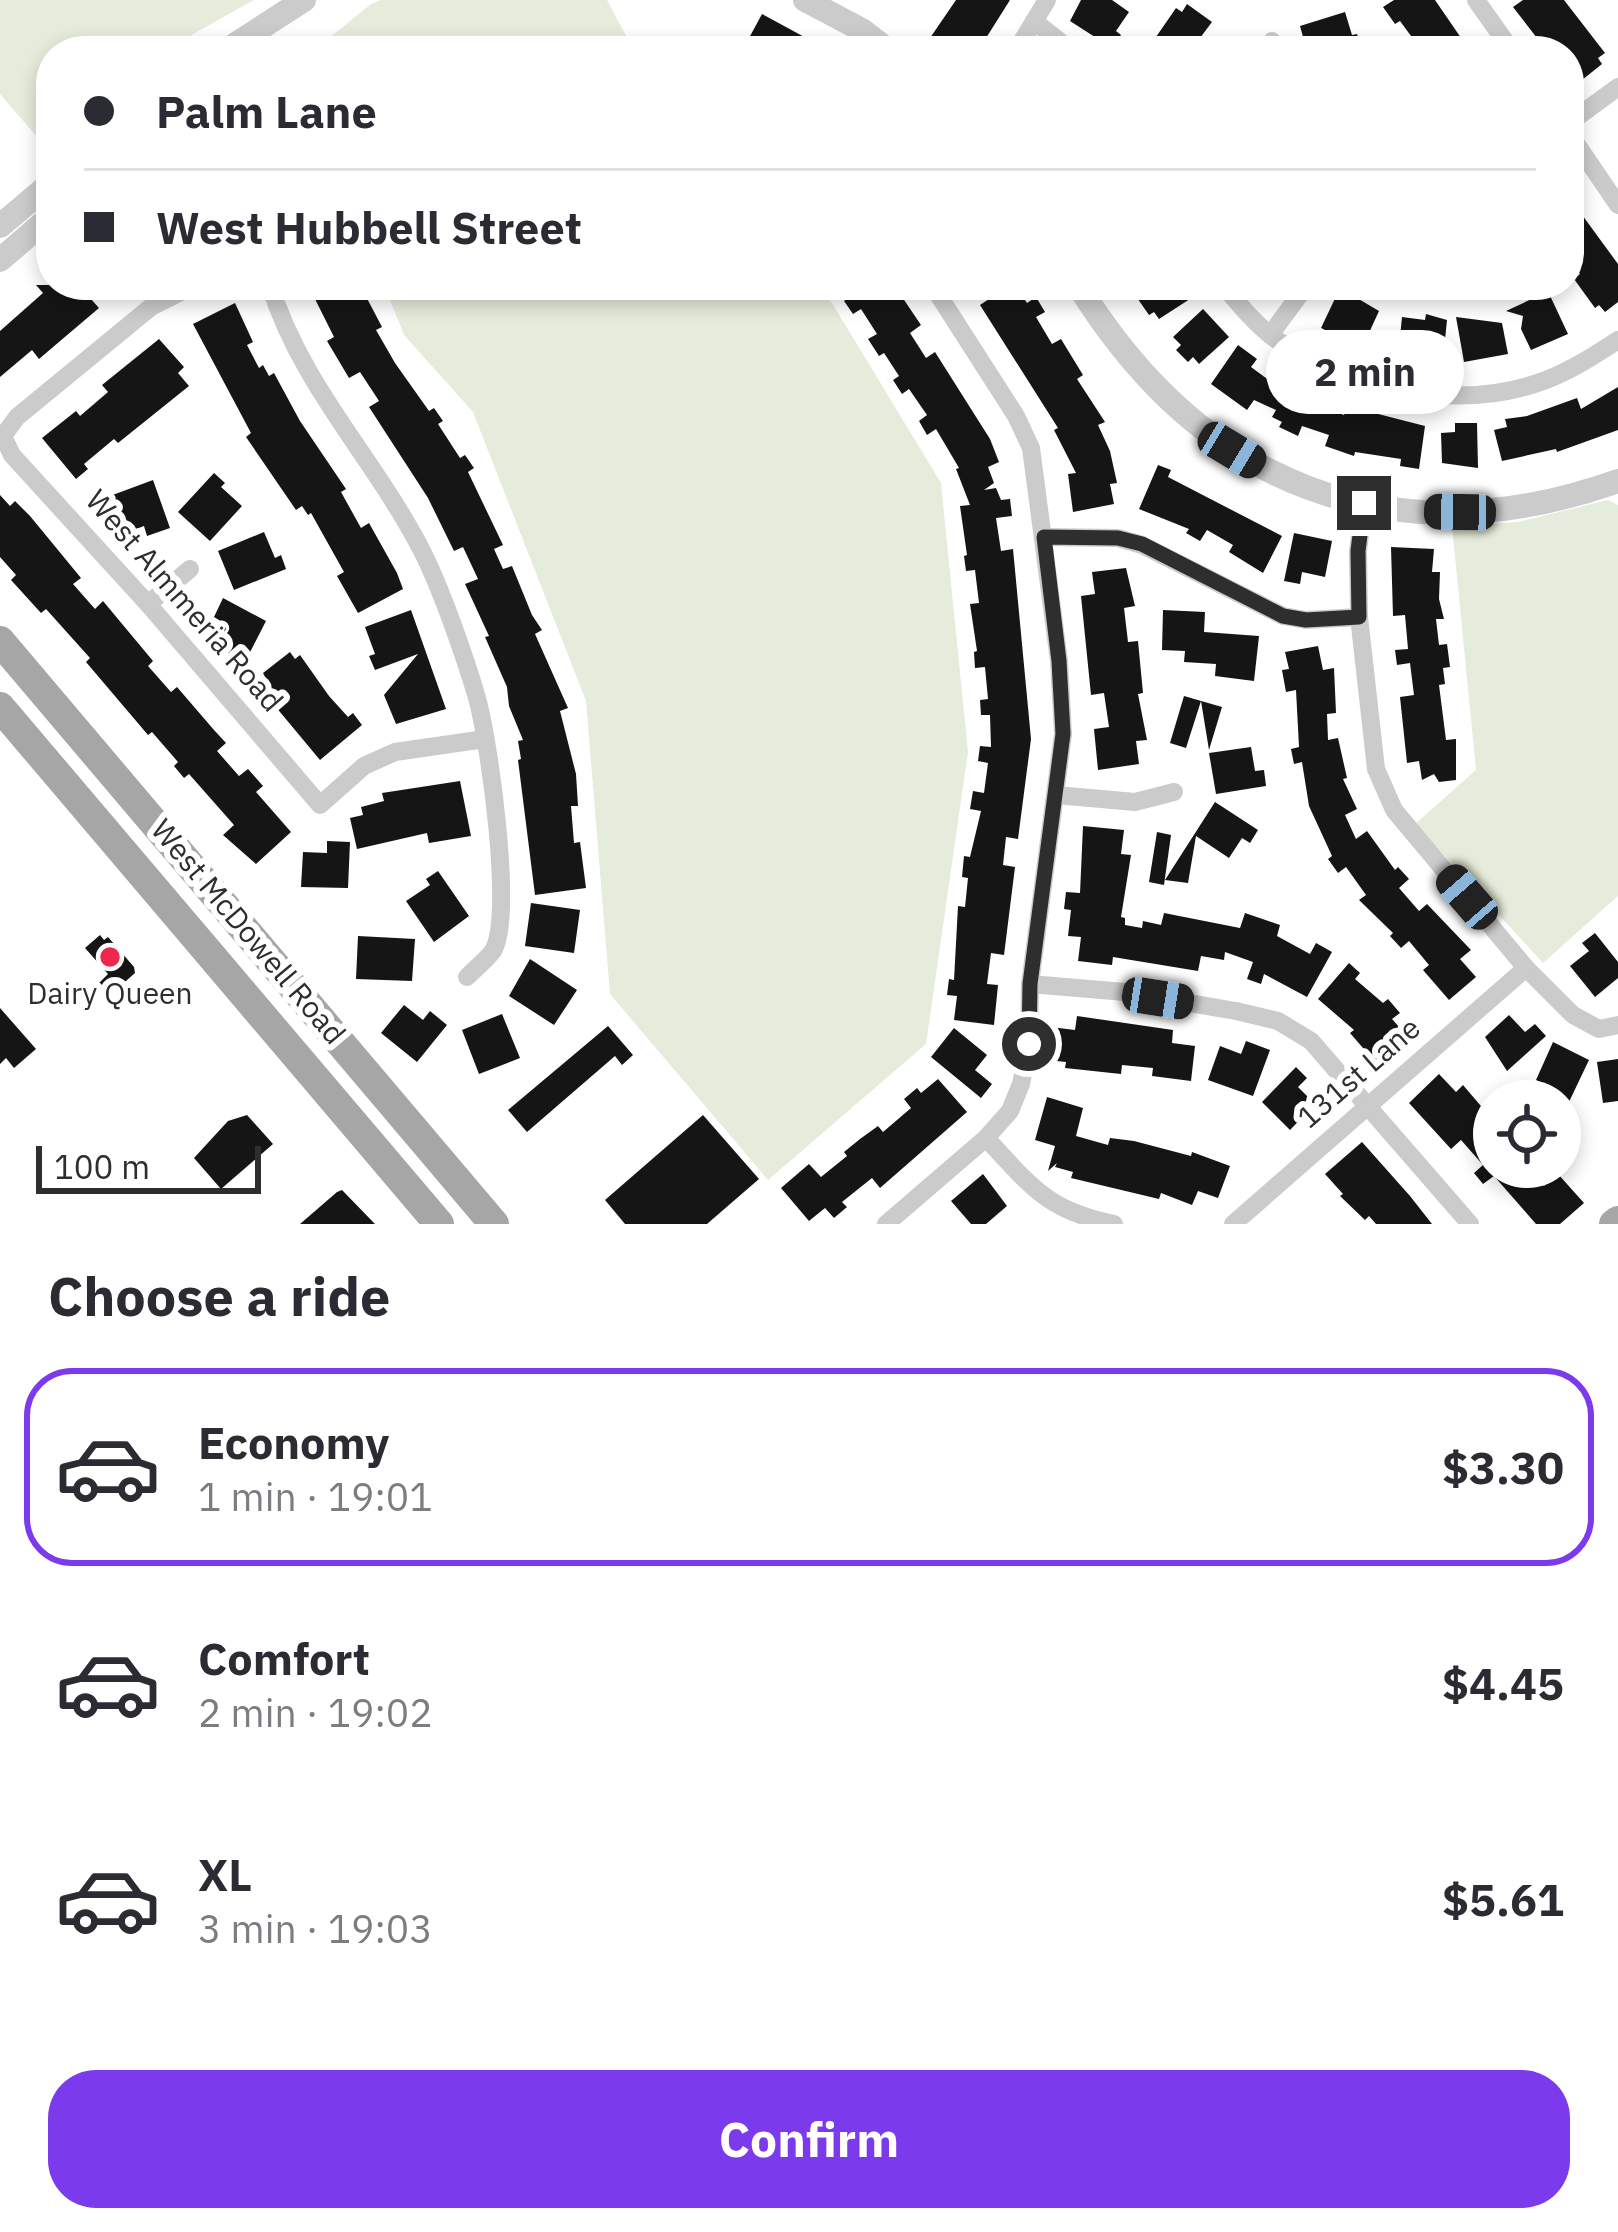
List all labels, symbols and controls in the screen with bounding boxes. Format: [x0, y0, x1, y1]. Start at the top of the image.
text: Palm Lane [156, 82, 377, 140]
text: West Hubbell Street [156, 198, 582, 256]
callout: 2 min [1265, 329, 1463, 413]
text: 2 min [1314, 346, 1416, 397]
car [1192, 416, 1272, 484]
route end [1337, 476, 1391, 530]
street label: West Almmeria Road [78, 481, 292, 719]
car [1424, 493, 1496, 531]
street label: West McDowell Road [143, 810, 355, 1052]
car [1430, 858, 1504, 936]
marker: Dairy Queen [97, 944, 123, 970]
place label: Dairy Queen [27, 973, 193, 1012]
car [1120, 975, 1196, 1021]
street label: 131st Lane [1288, 1008, 1428, 1136]
route start [1002, 1017, 1056, 1071]
map controls [1473, 1080, 1581, 1188]
button: locate [1473, 1080, 1581, 1188]
scale bar [36, 1140, 261, 1193]
text: 100 m [54, 1145, 150, 1188]
text: Choose a ride [48, 1261, 390, 1331]
icon: car [54, 1413, 162, 1521]
text: Economy [198, 1413, 389, 1471]
text: $3.30 [1442, 1438, 1564, 1496]
text: 1 min · 19:01 [198, 1471, 433, 1522]
icon: car [54, 1629, 162, 1737]
text: Comfort [198, 1629, 370, 1687]
text: $4.45 [1442, 1654, 1564, 1712]
text: 2 min · 19:02 [198, 1687, 433, 1738]
icon: car [54, 1845, 162, 1953]
text: XL [198, 1845, 252, 1903]
text: $5.61 [1442, 1870, 1564, 1928]
text: 3 min · 19:03 [198, 1903, 433, 1954]
button: Confirm [48, 2070, 1570, 2208]

